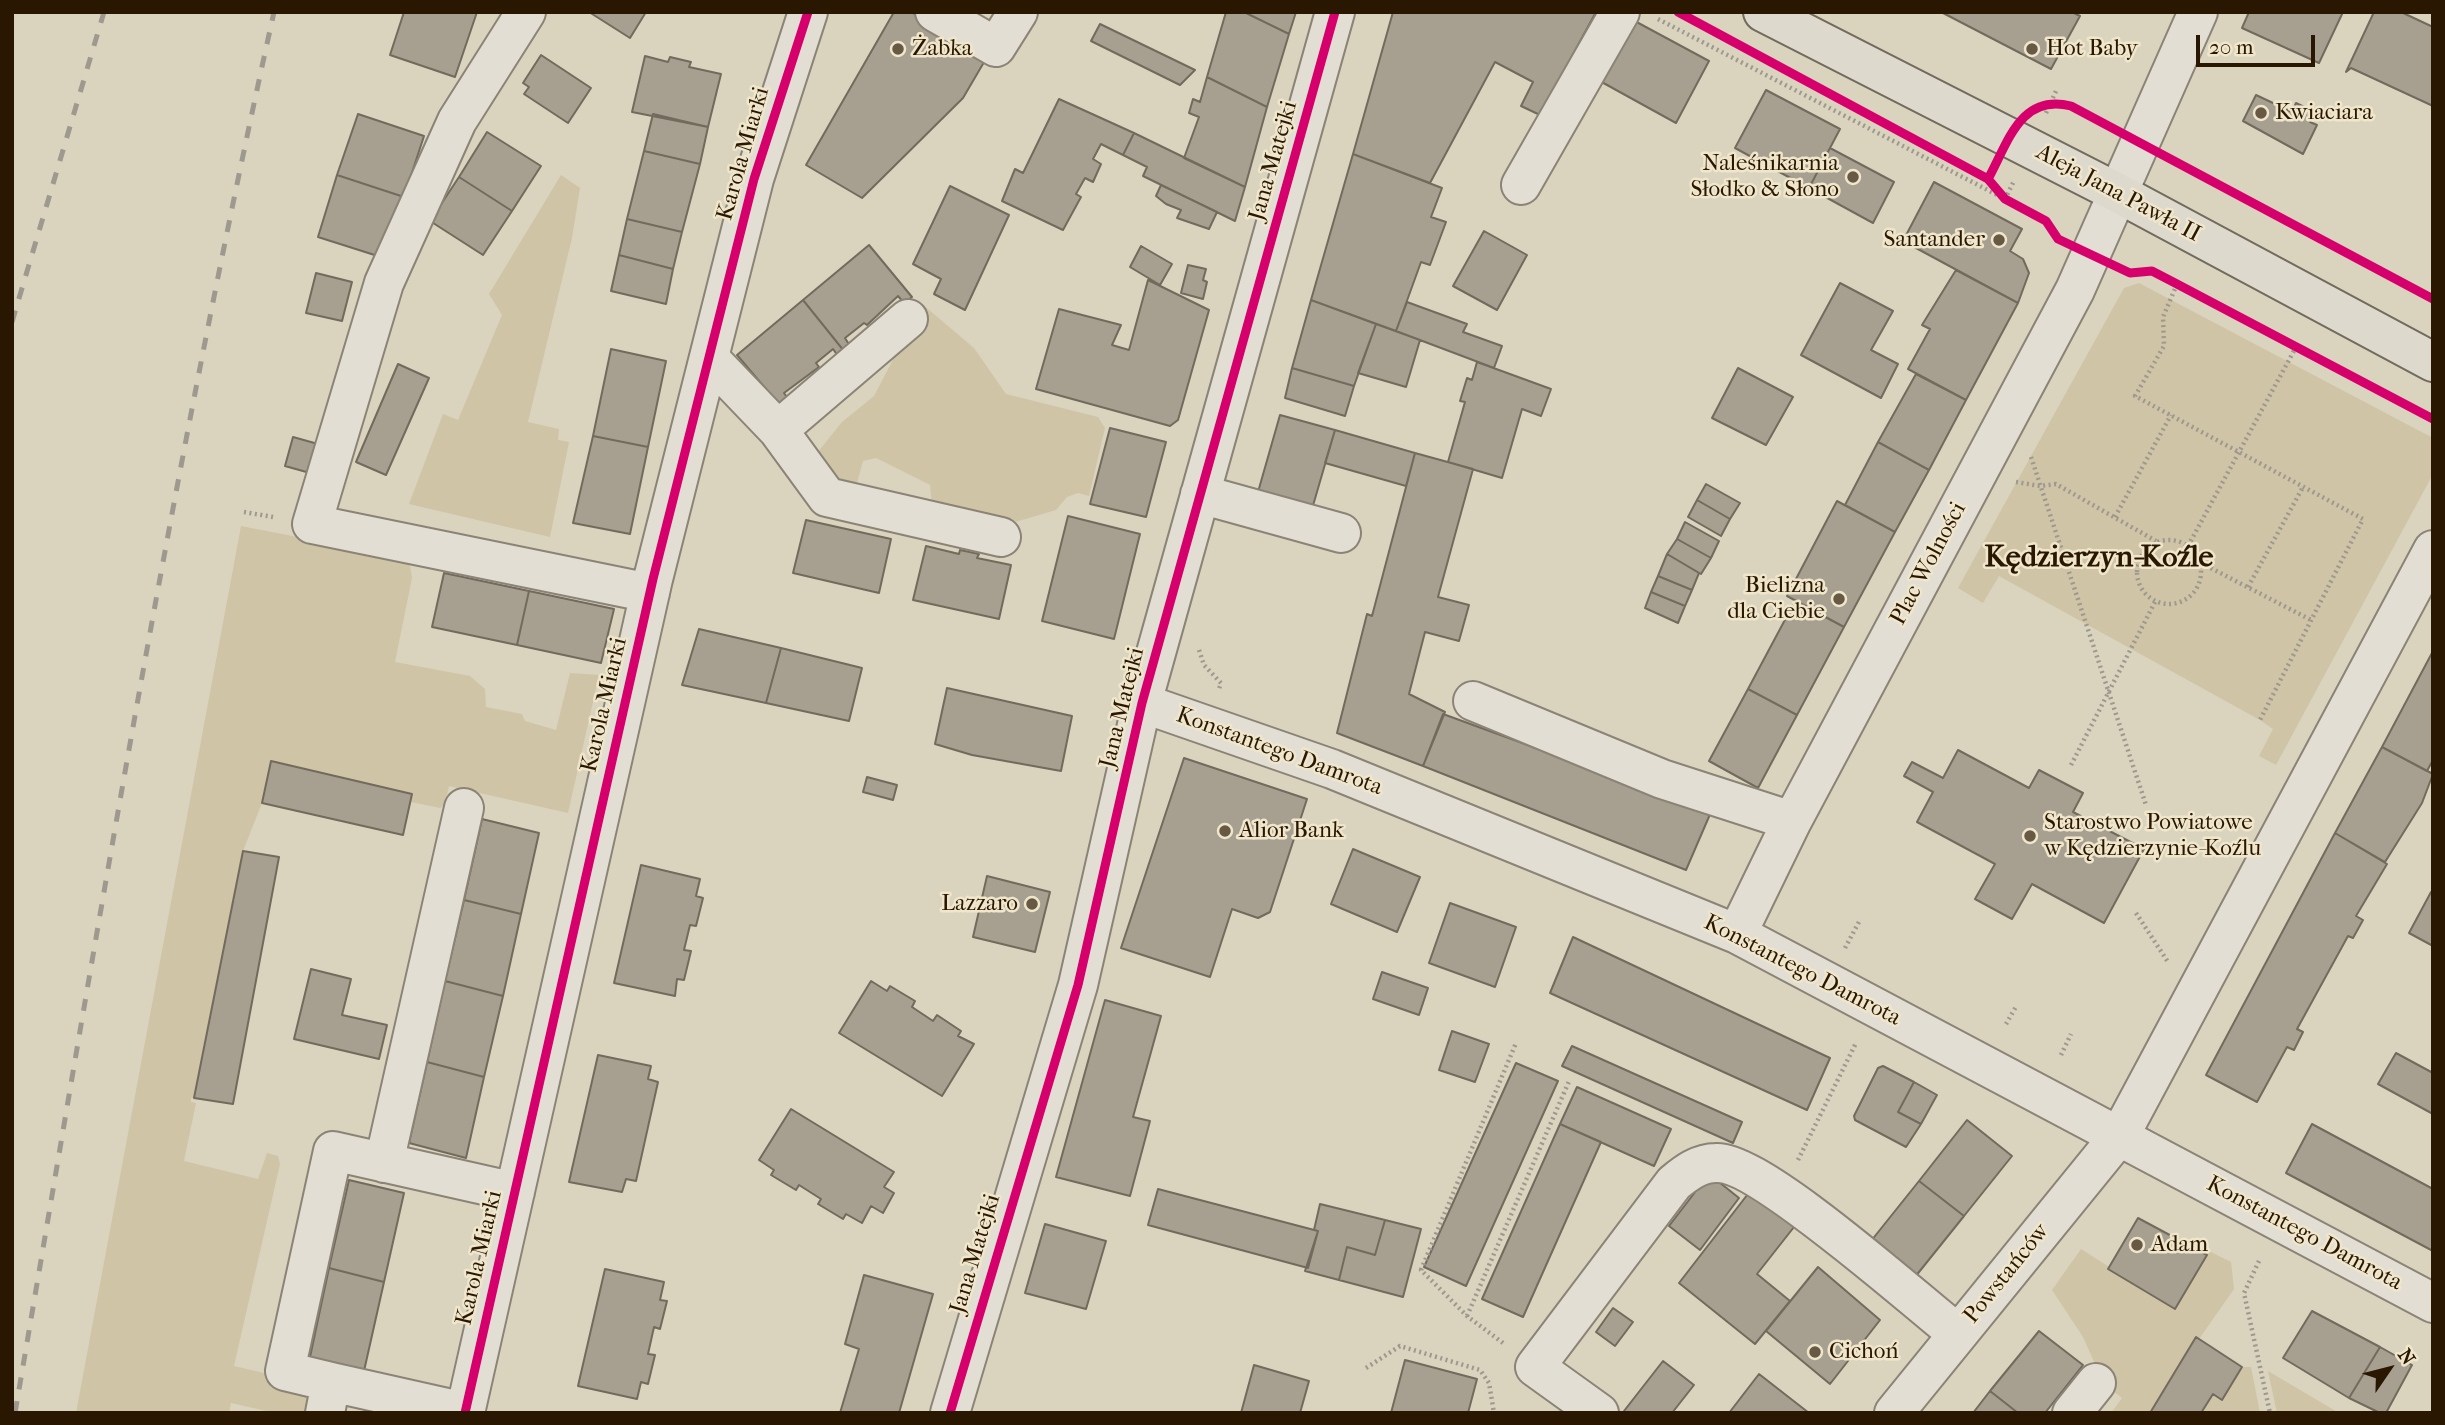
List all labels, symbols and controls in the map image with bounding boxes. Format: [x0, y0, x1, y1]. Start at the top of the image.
scale bar [2200, 21, 2319, 65]
place label: Żabka [912, 35, 972, 63]
place label: Hot Baby [2046, 35, 2138, 63]
text: 20 m [2209, 35, 2253, 59]
marker: Żabka [890, 41, 906, 57]
marker: Hot Baby [2024, 41, 2040, 57]
street label: Karola Miarki [712, 84, 776, 224]
street label: Jana Matejki [1244, 98, 1304, 224]
place label: Kwiaciara [2275, 99, 2373, 127]
marker: Kwiaciara [2253, 105, 2269, 121]
street label: Aleja Jana Pawła II [2031, 139, 2205, 249]
place label: Naleśnikarnia Słodko & Słono [1690, 150, 1839, 204]
marker: Naleśnikarnia Słodko & Słono [1845, 169, 1861, 185]
place label: Santander [1884, 226, 1985, 254]
marker: Santander [1991, 232, 2007, 248]
street label: Plac Wolności [1885, 498, 1973, 630]
district label: Kędzierzyn-Koźle [1985, 541, 2213, 577]
place label: Bielizna dla Ciebie [1727, 572, 1825, 626]
marker: Bielizna dla Ciebie [1831, 591, 1847, 607]
street label: Karola Miarki [576, 635, 634, 775]
street label: Jana Matejki [1095, 645, 1151, 771]
street label: Konstantego Damrota [1172, 702, 1386, 802]
place label: Starostwo Powiatowe w Kędzierzynie-Koźlu [2044, 809, 2261, 863]
place label: Alior Bank [1239, 817, 1344, 845]
marker: Alior Bank [1217, 823, 1233, 839]
marker: Starostwo Powiatowe w Kędzierzynie-Koźlu [2022, 828, 2038, 844]
place label: Lazzaro [941, 890, 1018, 918]
marker: Lazzaro [1024, 896, 1040, 912]
street label: Konstantego Damrota [1699, 909, 1905, 1033]
street label: Konstantego Damrota [2202, 1171, 2406, 1297]
street label: Karola Miarki [451, 1188, 509, 1328]
street label: Jana Matejki [945, 1191, 1007, 1317]
street label: Powstańców [1958, 1218, 2056, 1330]
place label: Adam [2151, 1231, 2208, 1259]
marker: Adam [2129, 1237, 2145, 1253]
north arrow [2354, 1334, 2424, 1404]
place label: Cichoń [1829, 1338, 1899, 1366]
marker: Cichoń [1807, 1344, 1823, 1360]
text: N [2393, 1345, 2419, 1369]

